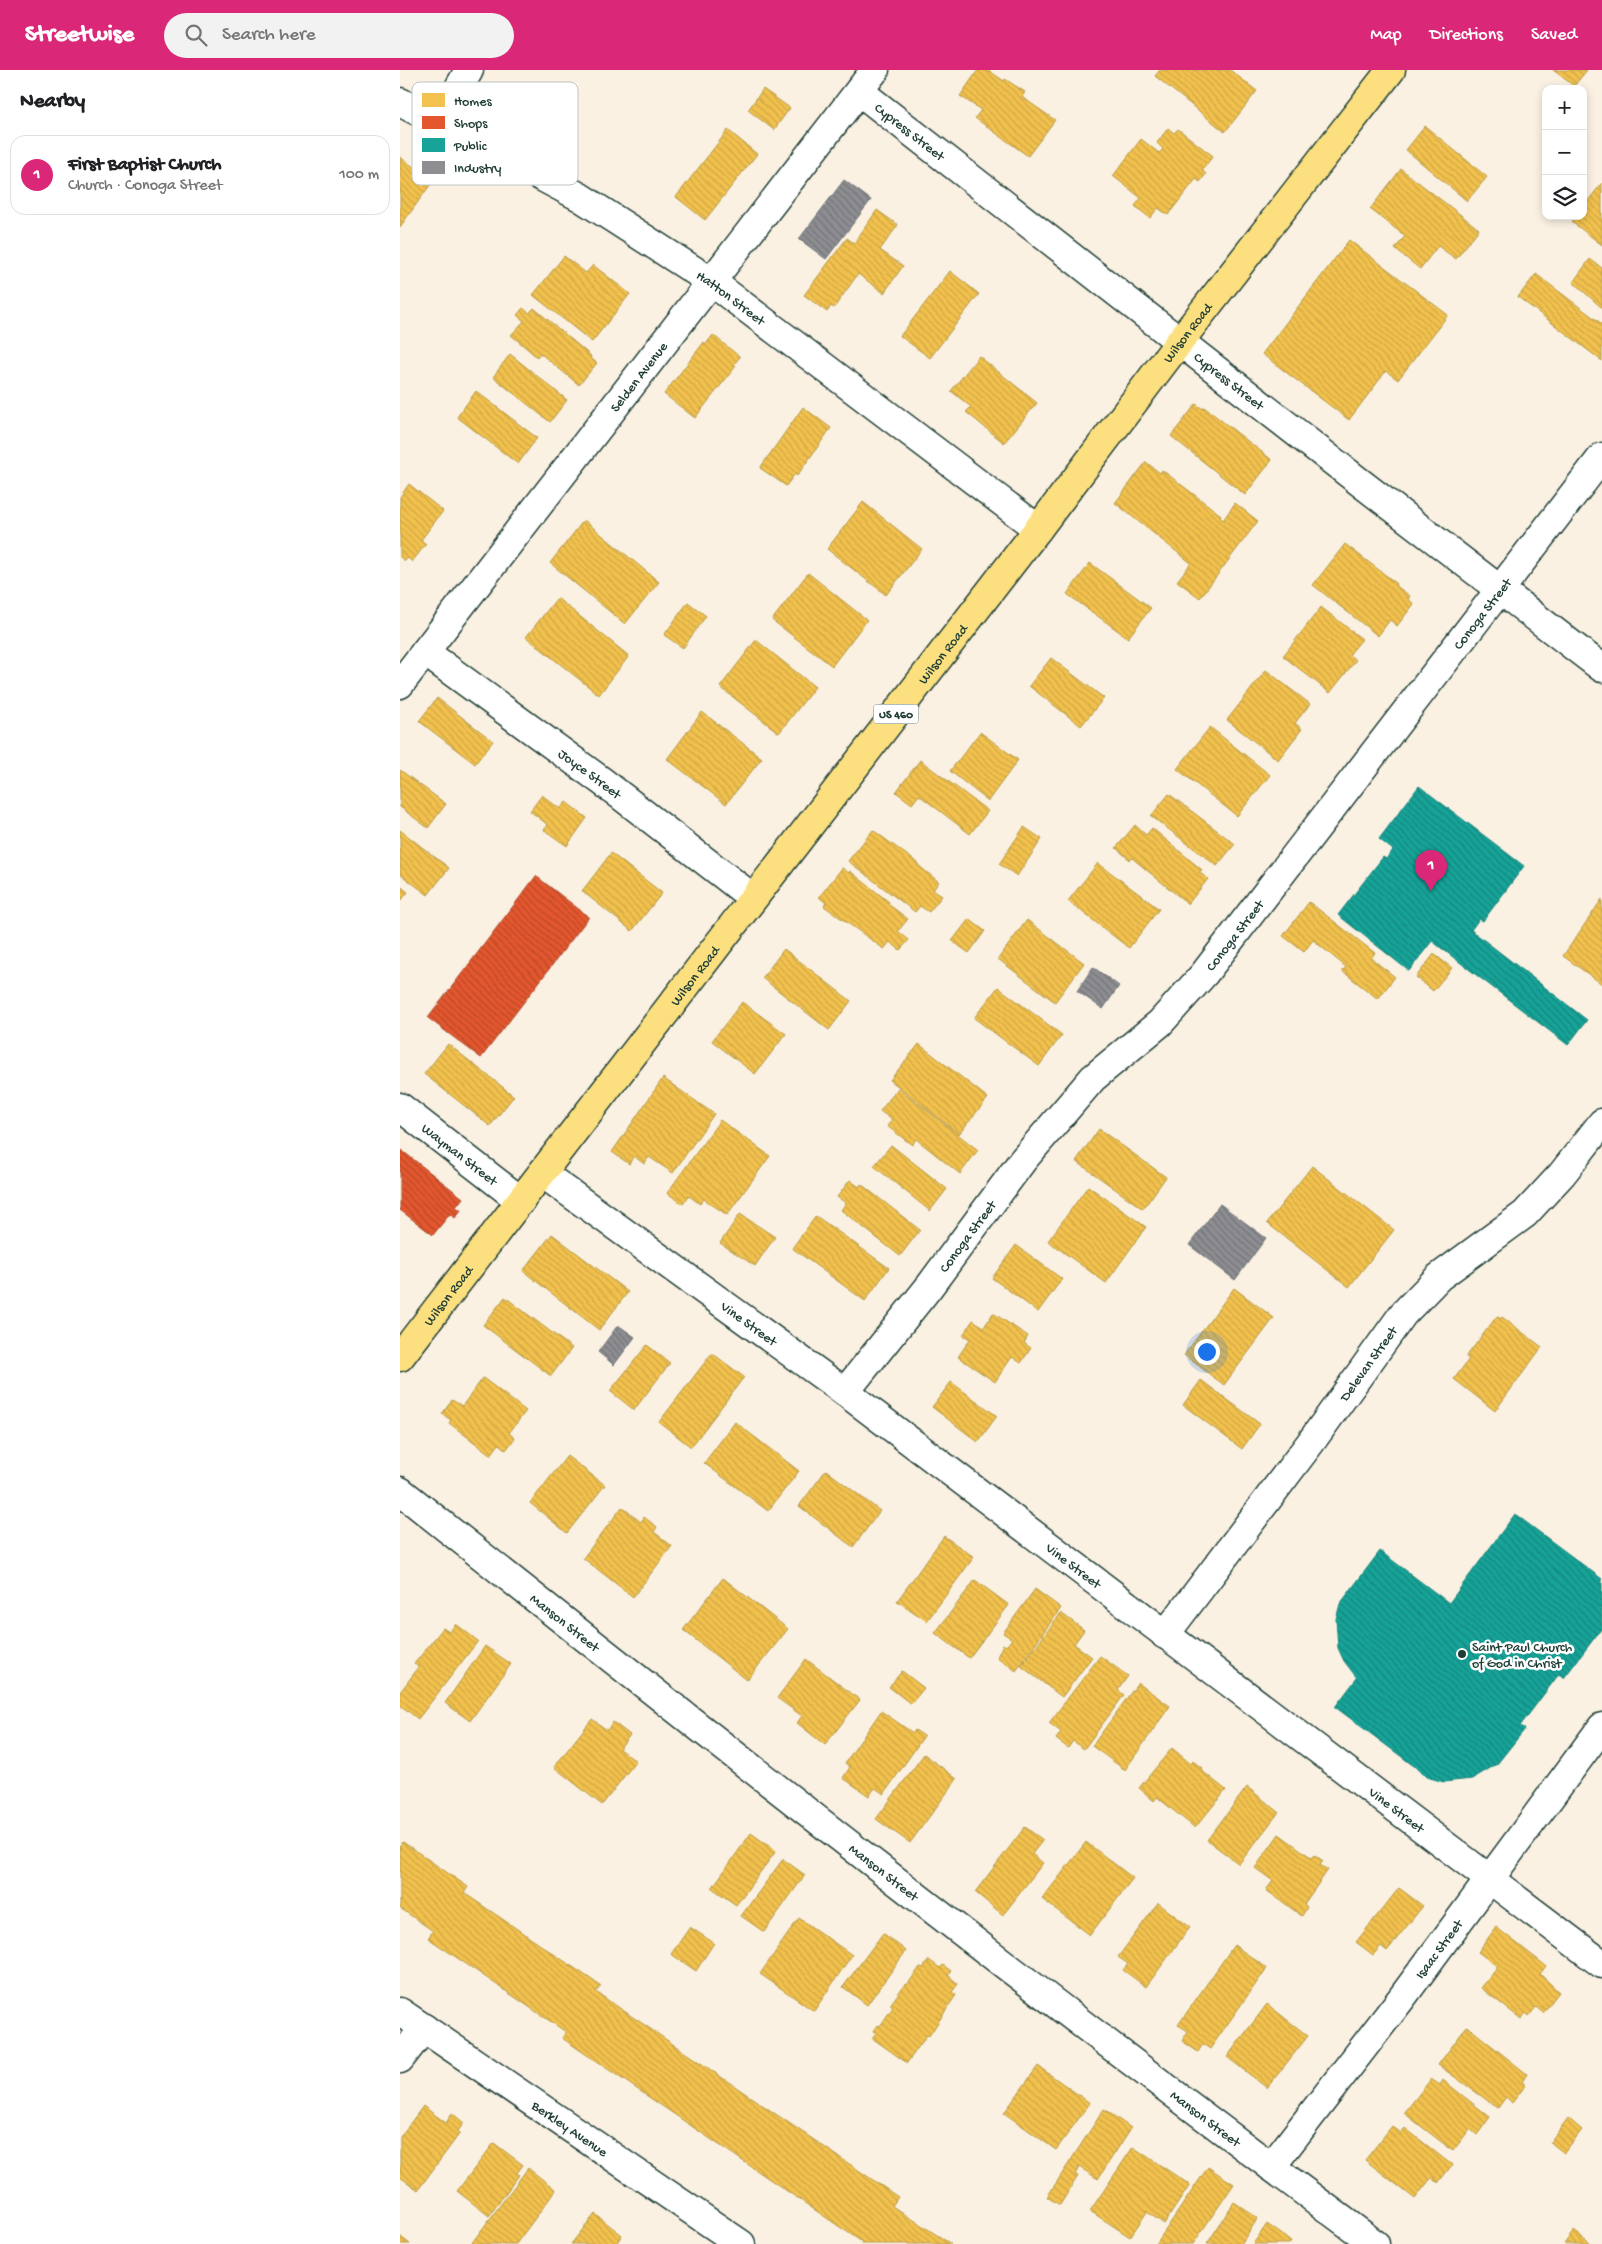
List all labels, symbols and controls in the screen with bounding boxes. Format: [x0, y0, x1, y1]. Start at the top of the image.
search box [164, 13, 514, 58]
text: Streetwise [25, 21, 134, 50]
icon: search [182, 21, 210, 49]
text: Search here [222, 24, 316, 47]
text: Map [1370, 25, 1402, 46]
text: Directions [1430, 25, 1503, 46]
text: Saved [1531, 25, 1577, 46]
legend [412, 82, 578, 185]
map controls [1542, 85, 1587, 220]
button: + [1542, 85, 1587, 130]
text: Nearby [20, 90, 85, 115]
text: Homes [454, 94, 492, 111]
street label: Cypress Street [870, 100, 948, 167]
text: Shops [454, 116, 488, 133]
button: − [1542, 130, 1587, 175]
text: Public [453, 139, 488, 156]
text: First Baptist Church [68, 154, 221, 177]
text: Industry [454, 161, 502, 178]
text: 1 [34, 166, 40, 185]
text: 100 m [339, 166, 379, 185]
button: layers [1542, 175, 1587, 220]
text: Church · Conoga Street [68, 177, 222, 196]
street label: Hatton Street [692, 268, 769, 331]
street label: Wilson Road [1160, 299, 1218, 367]
street label: Selden Avenue [607, 339, 673, 416]
street label: Cypress Street [1189, 350, 1267, 416]
street label: Conoga Street [1451, 575, 1517, 654]
street label: Wilson Road [916, 620, 973, 688]
road number: US 460 [874, 704, 918, 724]
street label: Joyce Street [554, 746, 625, 805]
pin: 1 [1415, 850, 1447, 891]
street label: Conoga Street [1203, 897, 1270, 976]
street label: Wilson Road [668, 942, 726, 1010]
street label: Wayman Street [417, 1121, 501, 1191]
street label: Conoga Street [937, 1197, 1002, 1277]
street label: Wilson Road [421, 1262, 479, 1330]
street label: Vine Street [716, 1298, 781, 1352]
street label: Delevan Street [1336, 1323, 1403, 1406]
your location [1194, 1339, 1220, 1365]
street label: Vine Street [1041, 1540, 1105, 1594]
street label: Manson Street [526, 1591, 603, 1657]
place label: Saint Paul Church of God in Christ [1472, 1640, 1573, 1673]
marker: Saint Paul Church of God in Christ [1456, 1648, 1468, 1660]
street label: Vine Street [1364, 1784, 1428, 1839]
street label: Manson Street [844, 1841, 922, 1907]
street label: Isaac Street [1413, 1916, 1468, 1983]
street label: Manson Street [1166, 2088, 1244, 2153]
street label: Berkley Avenue [527, 2098, 611, 2162]

